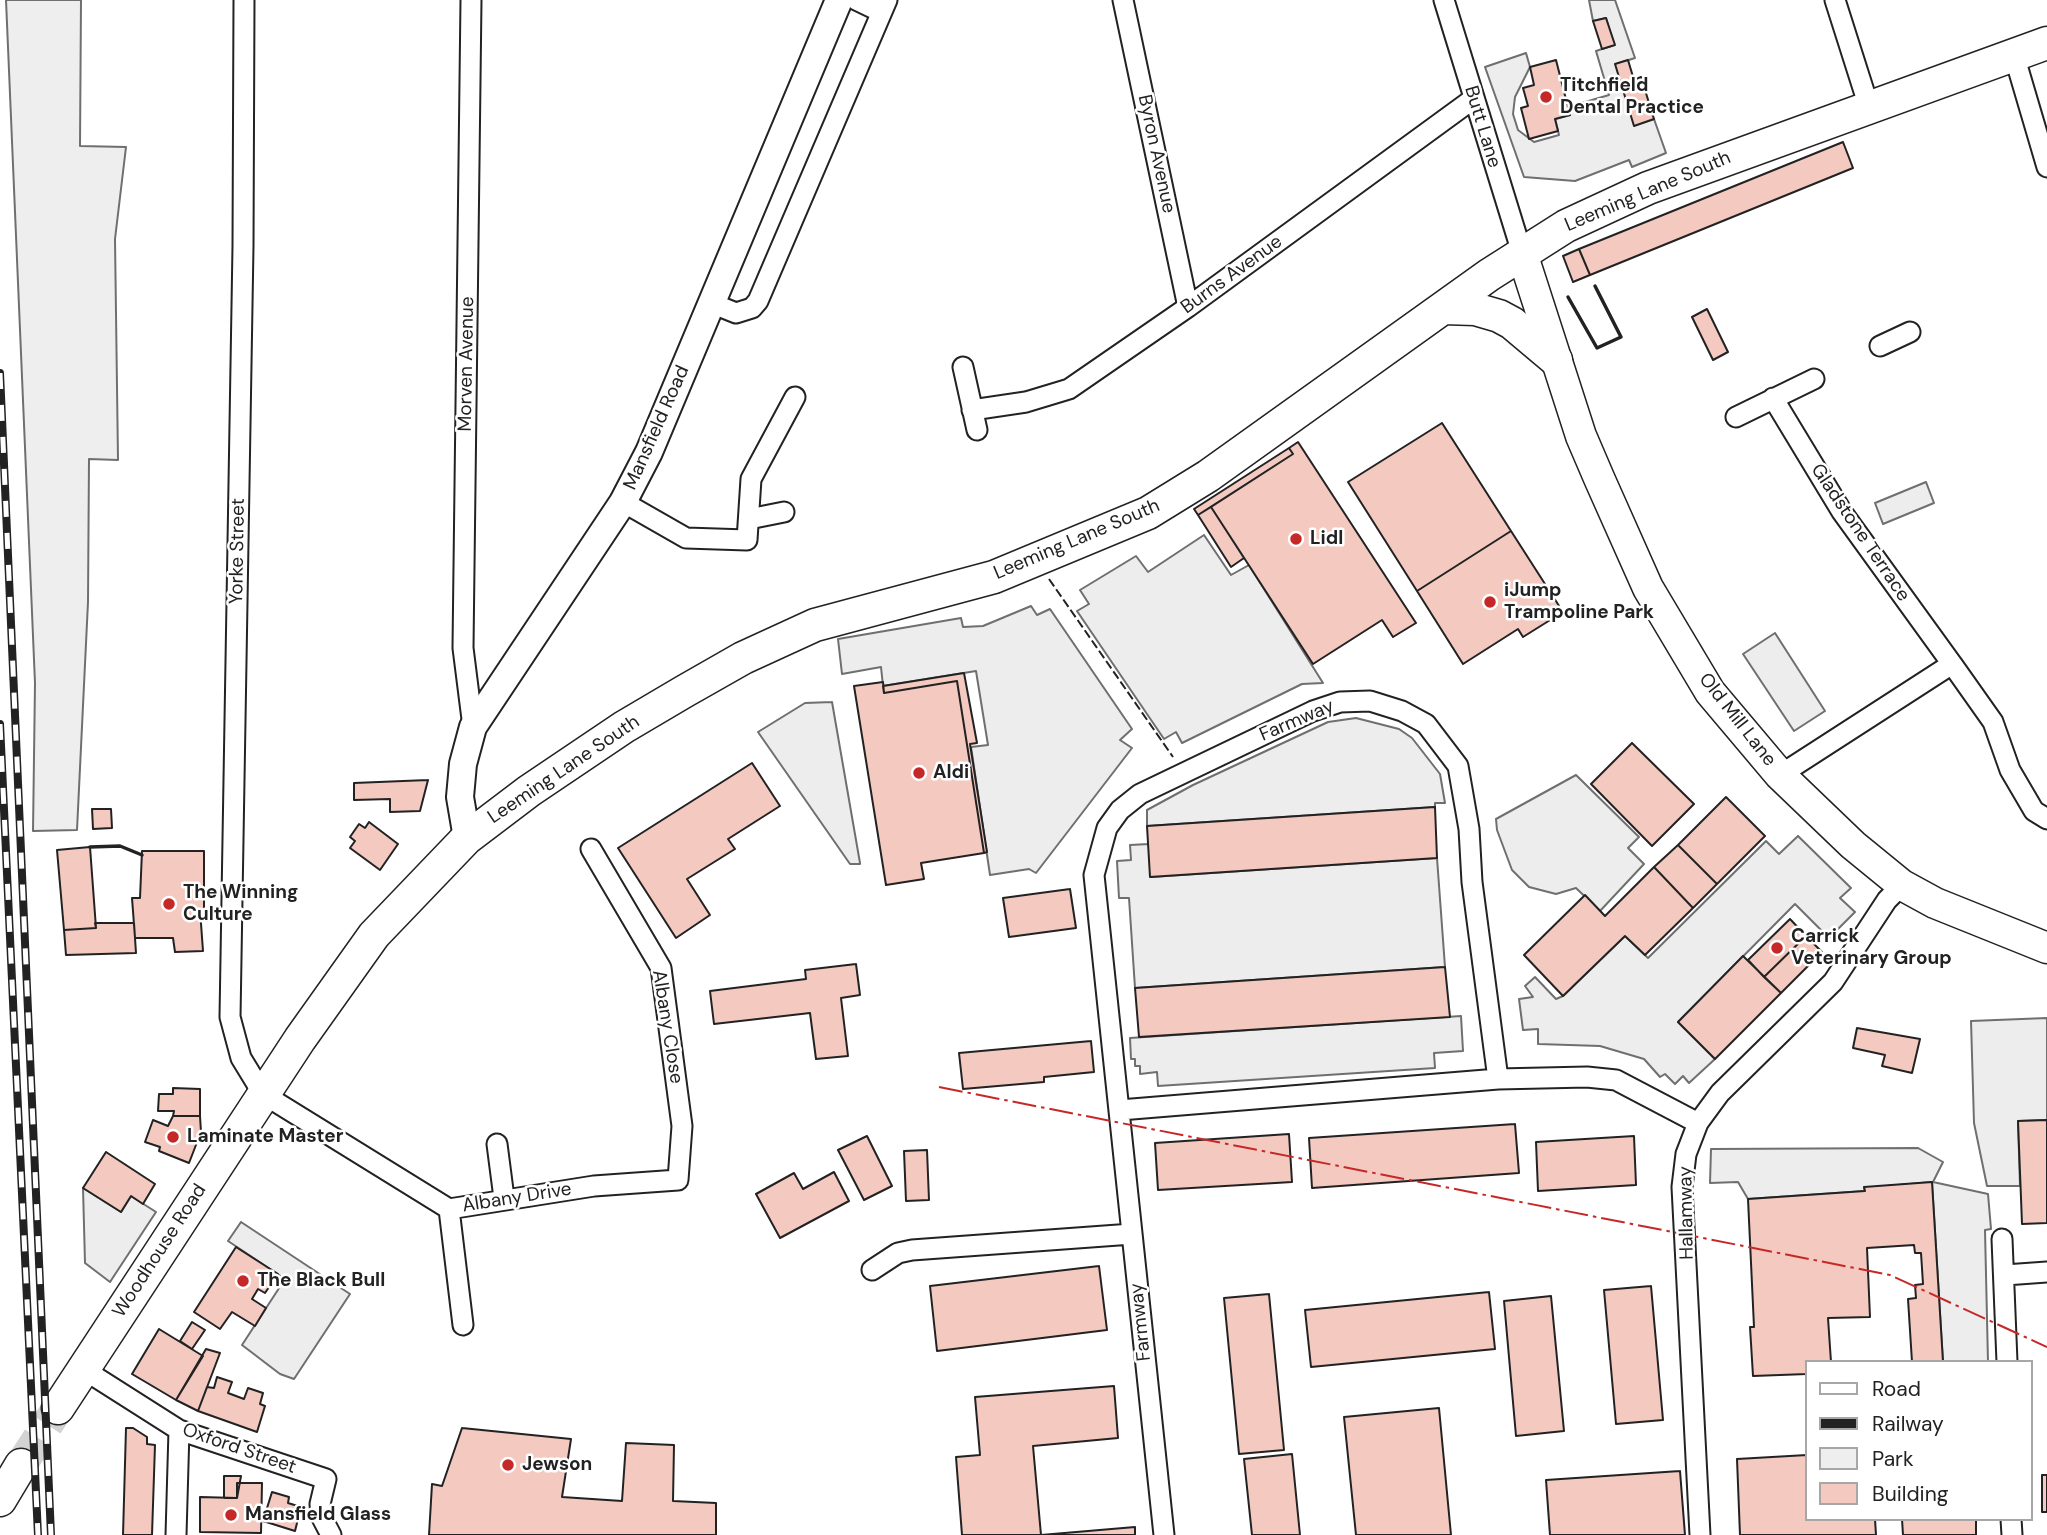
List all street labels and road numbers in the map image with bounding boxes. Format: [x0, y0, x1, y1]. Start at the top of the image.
street label: Butt Lane [1459, 83, 1505, 171]
street label: Byron Avenue [1132, 93, 1180, 215]
street label: Leeming Lane South [1562, 147, 1734, 237]
street label: Burns Avenue [1177, 231, 1287, 319]
street label: Morven Avenue [454, 296, 480, 432]
street label: Mansfield Road [619, 362, 695, 494]
street label: Gladstone Terrace [1806, 460, 1914, 606]
street label: Leeming Lane South [991, 495, 1163, 585]
street label: Yorke Street [226, 498, 250, 604]
street label: Old Mill Lane [1694, 669, 1780, 771]
street label: Farmway [1256, 695, 1338, 747]
street label: Leeming Lane South [484, 711, 644, 829]
street label: Albany Close [647, 969, 687, 1085]
street label: Hallamway [1675, 1166, 1699, 1260]
street label: Albany Drive [461, 1178, 573, 1218]
street label: Woodhouse Road [108, 1180, 212, 1322]
street label: Farmway [1126, 1282, 1156, 1362]
street label: Oxford Street [179, 1419, 299, 1479]

